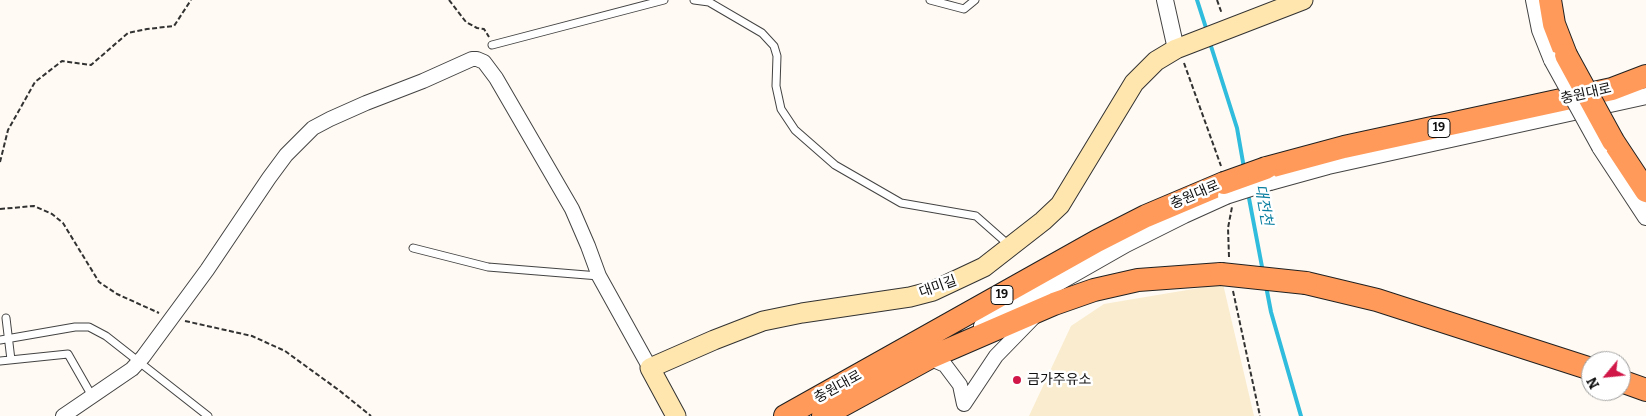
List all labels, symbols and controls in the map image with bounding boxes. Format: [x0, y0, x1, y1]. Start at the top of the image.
street label: 충원대로 [1559, 80, 1613, 108]
road number: 19 [1428, 119, 1450, 138]
street label: 충원대로 [1168, 177, 1222, 213]
water label: 대전천 [1251, 183, 1275, 227]
street label: 대미길 [917, 272, 959, 302]
road number: 19 [991, 286, 1013, 304]
north arrow [1581, 351, 1631, 401]
street label: 충원대로 [811, 367, 865, 407]
place label: 금가주유소 [1027, 372, 1091, 388]
marker: 금가주유소 [1011, 374, 1023, 386]
text: N [1583, 374, 1603, 392]

